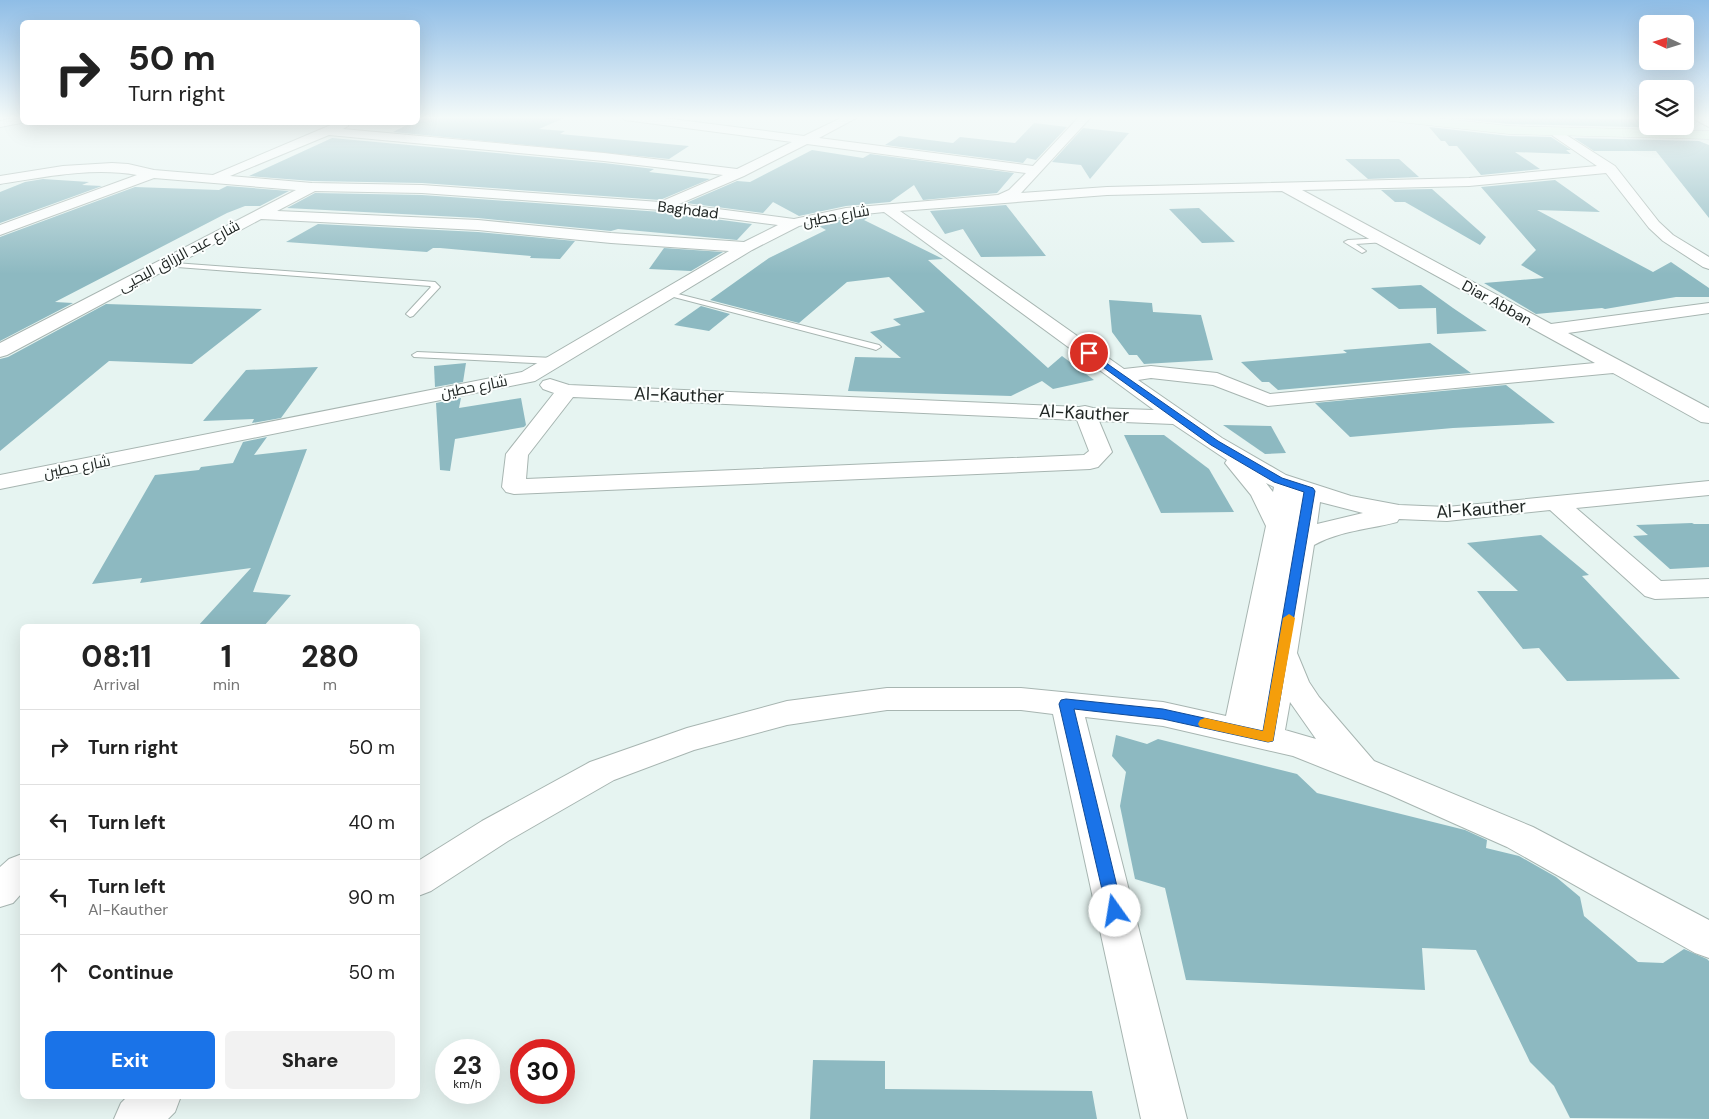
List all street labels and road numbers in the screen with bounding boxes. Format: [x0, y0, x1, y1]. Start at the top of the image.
street label: Baghdad [656, 196, 720, 224]
street label: شارع حطين [801, 200, 871, 233]
street label: شارع عبد الرزاق اليحيى [115, 215, 244, 297]
street label: Diar Abban [1458, 276, 1536, 330]
street label: شارع حطين [439, 371, 509, 404]
street label: Al-Kauther [633, 381, 725, 409]
street label: Al-Kauther [1038, 399, 1130, 427]
street label: شارع حطين [42, 451, 112, 484]
street label: Al-Kauther [1435, 494, 1527, 524]

